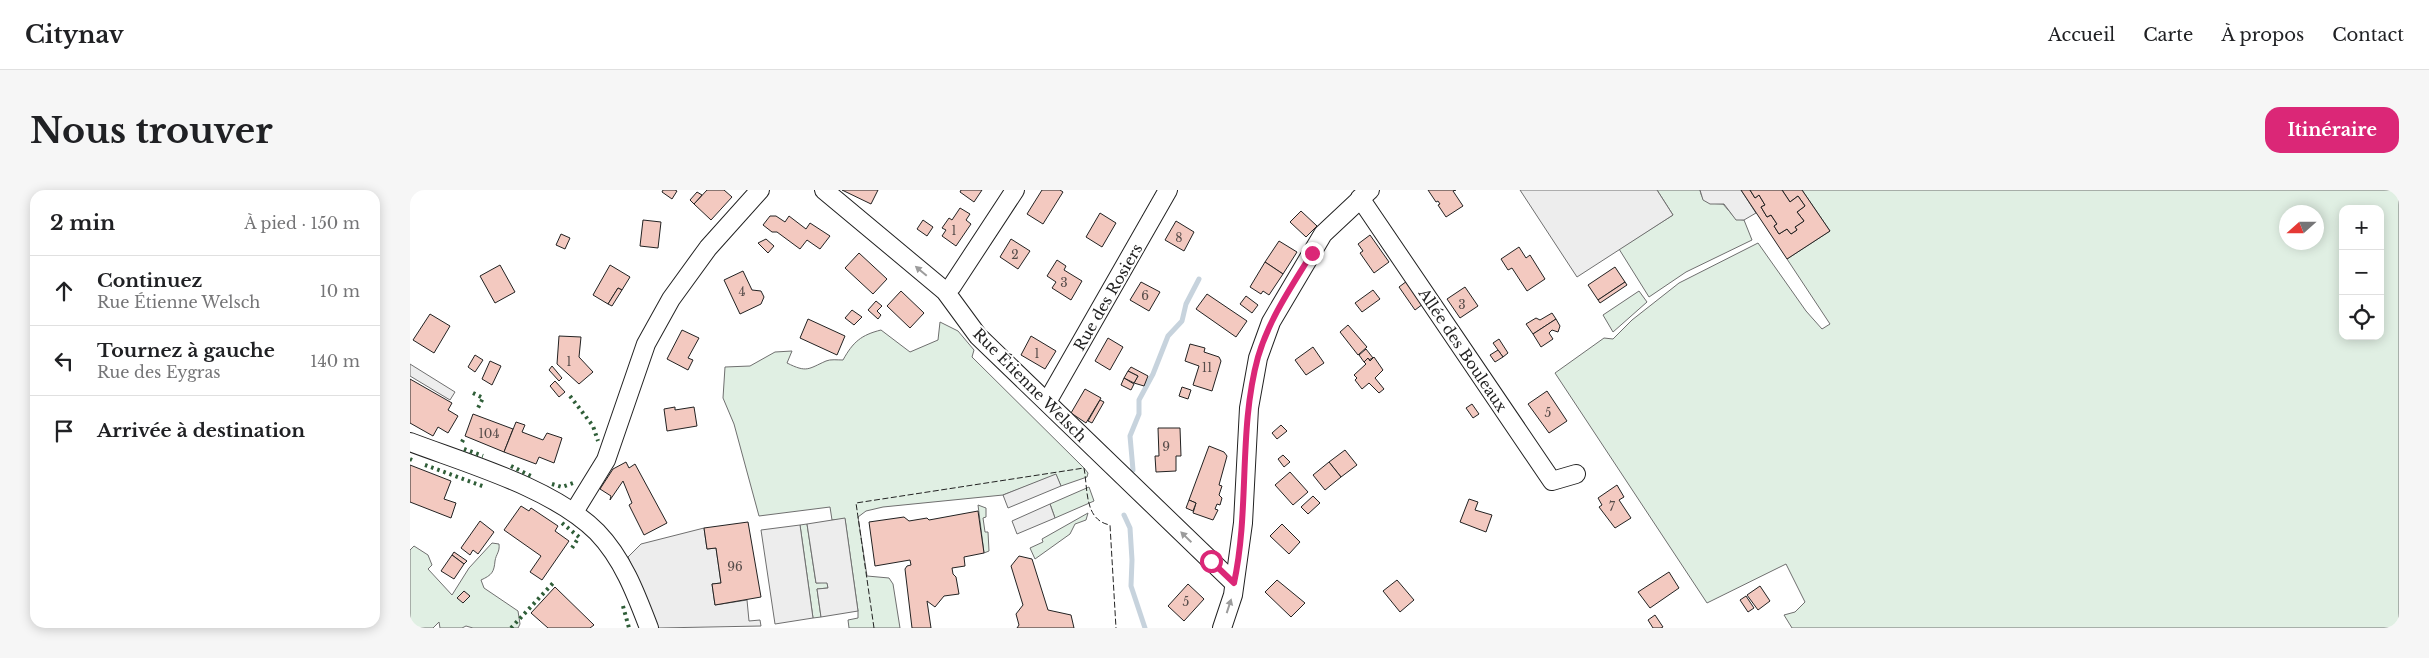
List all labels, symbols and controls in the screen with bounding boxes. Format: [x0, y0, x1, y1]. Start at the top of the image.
text: Citynav [25, 20, 124, 49]
text: Accueil [2048, 24, 2115, 46]
text: Carte [2143, 24, 2193, 46]
text: À propos [2221, 24, 2304, 46]
text: Contact [2332, 24, 2404, 46]
button: Itinéraire [2265, 107, 2399, 153]
text: Nous trouver [30, 109, 273, 152]
north arrow [2279, 205, 2324, 250]
map controls [2339, 205, 2384, 340]
button: + [2339, 205, 2384, 250]
text: 2 min [50, 210, 115, 236]
text: À pied · 150 m [244, 213, 360, 233]
house number: 1 [951, 223, 957, 238]
house number: 8 [1175, 230, 1183, 245]
street label: Rue des Rosiers [1070, 240, 1146, 354]
route end [1301, 242, 1324, 265]
house number: 2 [1011, 247, 1019, 262]
button: − [2339, 250, 2384, 295]
one-way arrow [915, 265, 928, 276]
text: Continuez [97, 269, 202, 292]
house number: 3 [1060, 275, 1068, 290]
icon: ahead [50, 277, 78, 305]
text: 10 m [320, 281, 360, 301]
house number: 4 [738, 284, 746, 299]
street label: Allée des Bouleaux [1414, 284, 1511, 415]
house number: 6 [1141, 288, 1149, 303]
text: Rue Étienne Welsch [97, 292, 260, 312]
button: locate [2339, 295, 2384, 340]
house number: 3 [1458, 297, 1466, 312]
street label: Rue Étienne Welsch [969, 324, 1091, 446]
text: Tournez à gauche [97, 339, 275, 362]
house number: 1 [1034, 346, 1040, 361]
icon: left [50, 347, 78, 375]
text: 140 m [310, 351, 360, 371]
house number: 1 [566, 354, 572, 369]
house number: 11 [1202, 360, 1212, 375]
text: Rue des Eygras [97, 362, 221, 382]
house number: 5 [1545, 405, 1552, 420]
icon: arrive [50, 417, 78, 445]
text: Arrivée à destination [97, 419, 305, 442]
house number: 104 [479, 426, 499, 441]
house number: 9 [1162, 439, 1170, 454]
house number: 7 [1609, 499, 1616, 514]
one-way arrow [1181, 531, 1193, 543]
route start [1200, 550, 1223, 573]
house number: 96 [727, 559, 743, 574]
house number: 5 [1183, 594, 1190, 609]
one-way arrow [1225, 598, 1233, 613]

